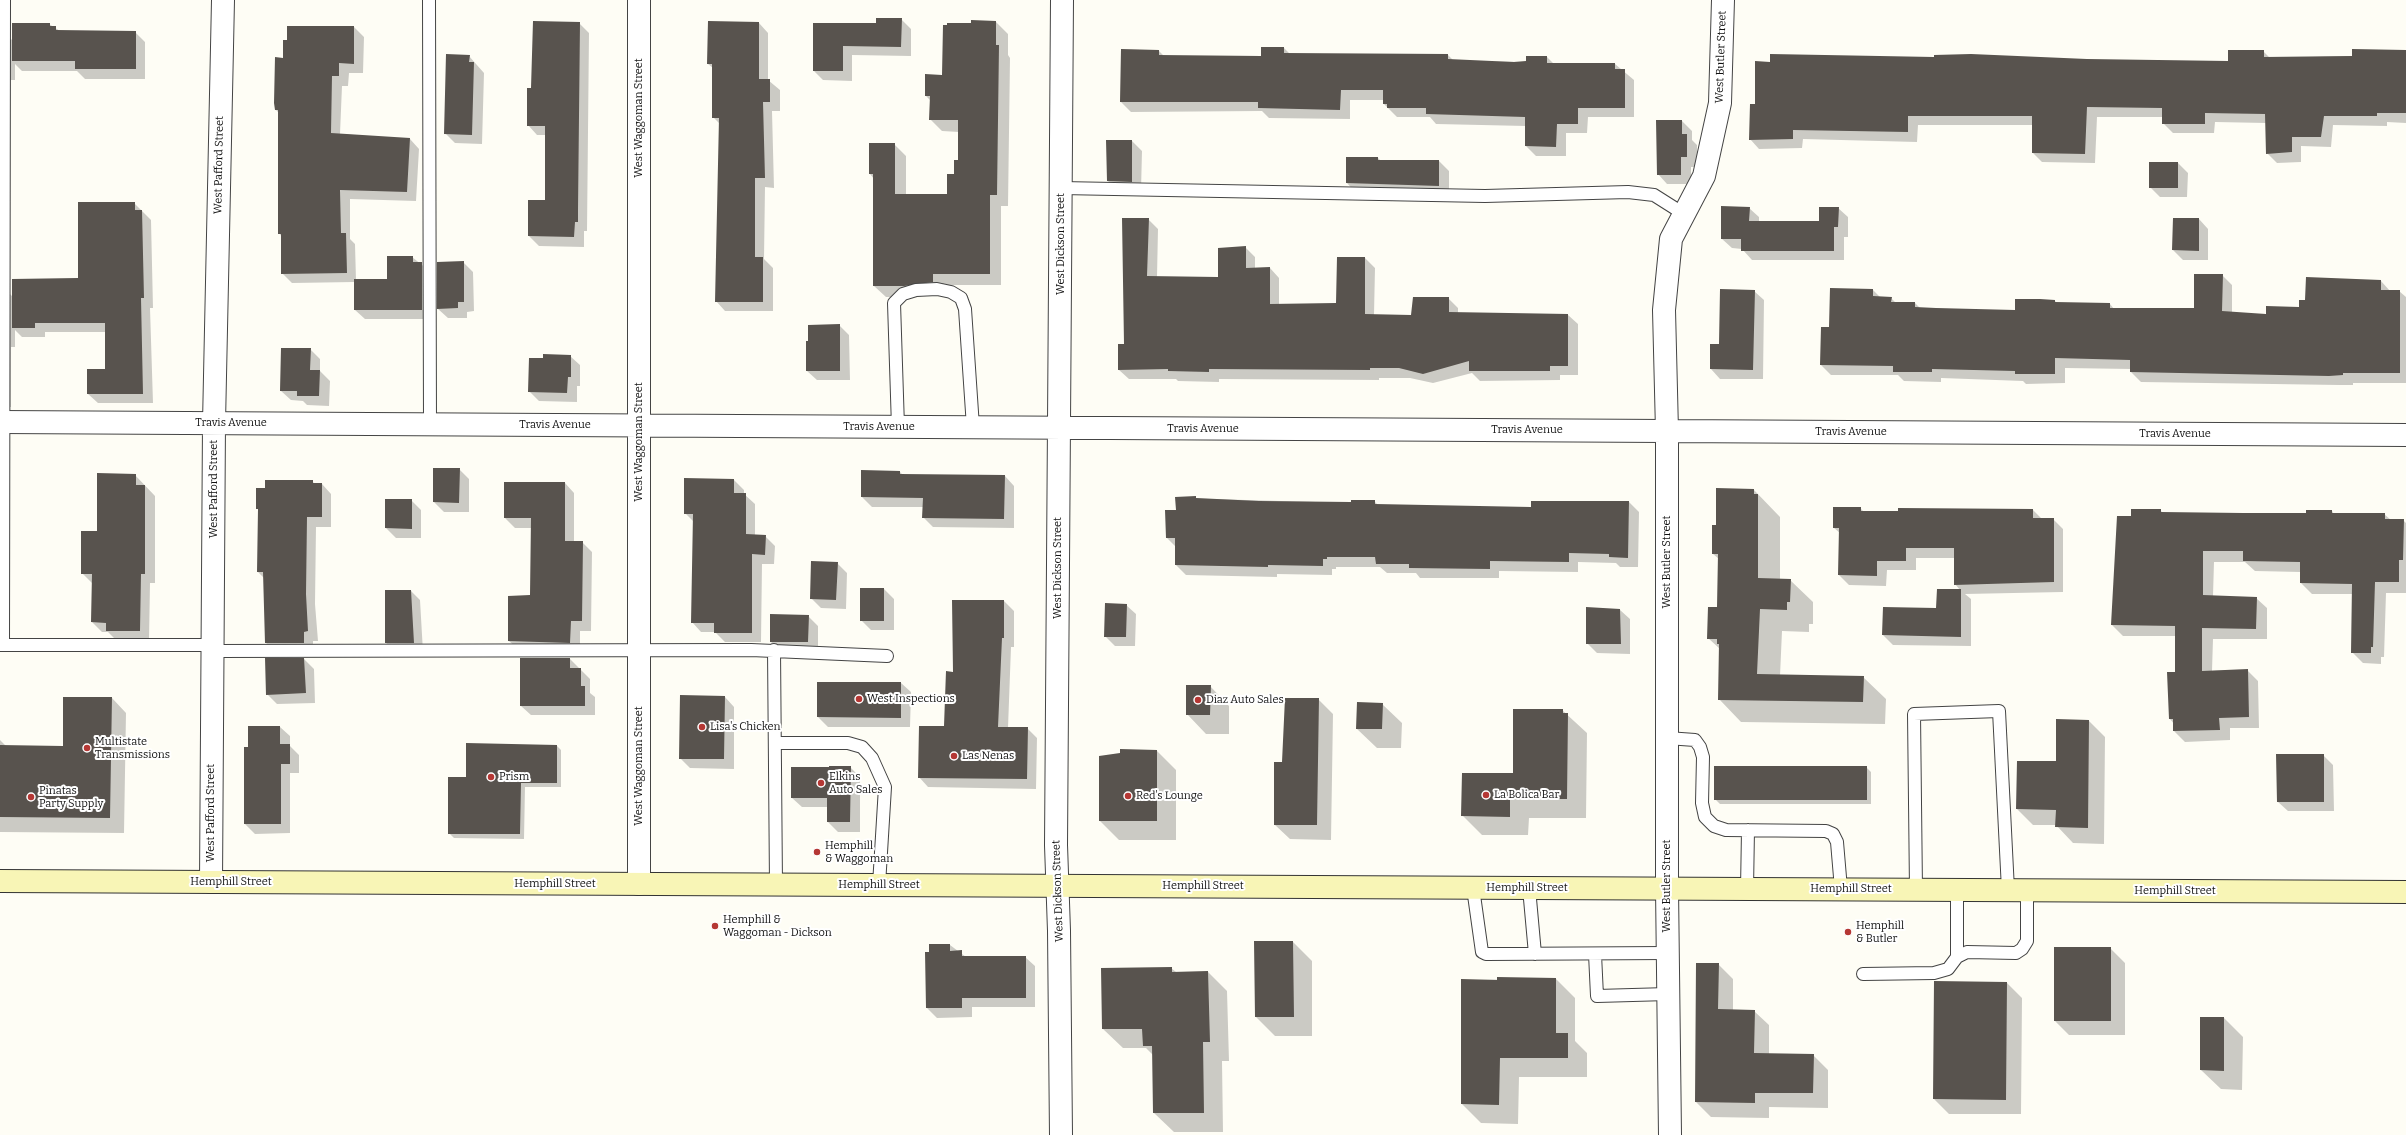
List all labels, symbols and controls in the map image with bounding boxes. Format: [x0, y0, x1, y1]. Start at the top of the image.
street label: West Butler Street [1713, 10, 1729, 104]
street label: West Waggoman Street [632, 58, 646, 178]
street label: West Pafford Street [212, 116, 226, 214]
street label: West Dickson Street [1054, 193, 1068, 295]
street label: West Waggoman Street [632, 382, 646, 502]
street label: Travis Avenue [195, 416, 267, 430]
street label: Travis Avenue [519, 418, 591, 432]
street label: Travis Avenue [843, 420, 915, 434]
street label: Travis Avenue [1167, 422, 1239, 436]
street label: Travis Avenue [1491, 423, 1563, 437]
street label: Travis Avenue [1815, 425, 1887, 439]
street label: Travis Avenue [2139, 427, 2211, 441]
street label: West Pafford Street [207, 440, 221, 538]
street label: West Butler Street [1660, 516, 1674, 608]
street label: West Dickson Street [1051, 517, 1065, 619]
place label: West Inspections [867, 692, 955, 706]
place label: Diaz Auto Sales [1206, 693, 1284, 707]
marker: West Inspections [854, 694, 864, 704]
marker: Diaz Auto Sales [1193, 695, 1203, 705]
street label: West Waggoman Street [632, 706, 646, 826]
place label: Lisa's Chicken [710, 720, 781, 734]
marker: Lisa's Chicken [697, 722, 707, 732]
place label: Multistate Transmissions [95, 735, 170, 761]
marker: Multistate Transmissions [82, 743, 92, 753]
place label: Las Nenas [962, 749, 1014, 763]
marker: Las Nenas [949, 751, 959, 761]
street label: West Pafford Street [204, 764, 218, 862]
place label: Prism [499, 770, 529, 784]
place label: Elkins Auto Sales [829, 770, 882, 796]
marker: Prism [486, 772, 496, 782]
marker: Elkins Auto Sales [816, 778, 826, 788]
place label: Pinatas Party Supply [39, 784, 103, 810]
place label: La Bolica Bar [1494, 788, 1559, 802]
place label: Red's Lounge [1136, 789, 1203, 803]
marker: La Bolica Bar [1481, 790, 1491, 800]
marker: Red's Lounge [1123, 791, 1133, 801]
marker: Pinatas Party Supply [26, 792, 36, 802]
place label: Hemphill & Waggoman [825, 839, 893, 865]
street label: West Dickson Street [1050, 840, 1066, 942]
street label: West Butler Street [1660, 840, 1674, 932]
marker: Hemphill & Waggoman [812, 847, 822, 857]
street label: Hemphill Street [190, 875, 272, 889]
street label: Hemphill Street [514, 877, 596, 891]
street label: Hemphill Street [838, 878, 920, 892]
street label: Hemphill Street [1162, 879, 1244, 893]
street label: Hemphill Street [1486, 881, 1568, 895]
street label: Hemphill Street [1810, 882, 1892, 896]
street label: Hemphill Street [2134, 884, 2216, 898]
place label: Hemphill & Waggoman - Dickson [723, 913, 832, 939]
place label: Hemphill & Butler [1856, 919, 1904, 945]
marker: Hemphill & Waggoman - Dickson [710, 921, 720, 931]
marker: Hemphill & Butler [1843, 927, 1853, 937]

